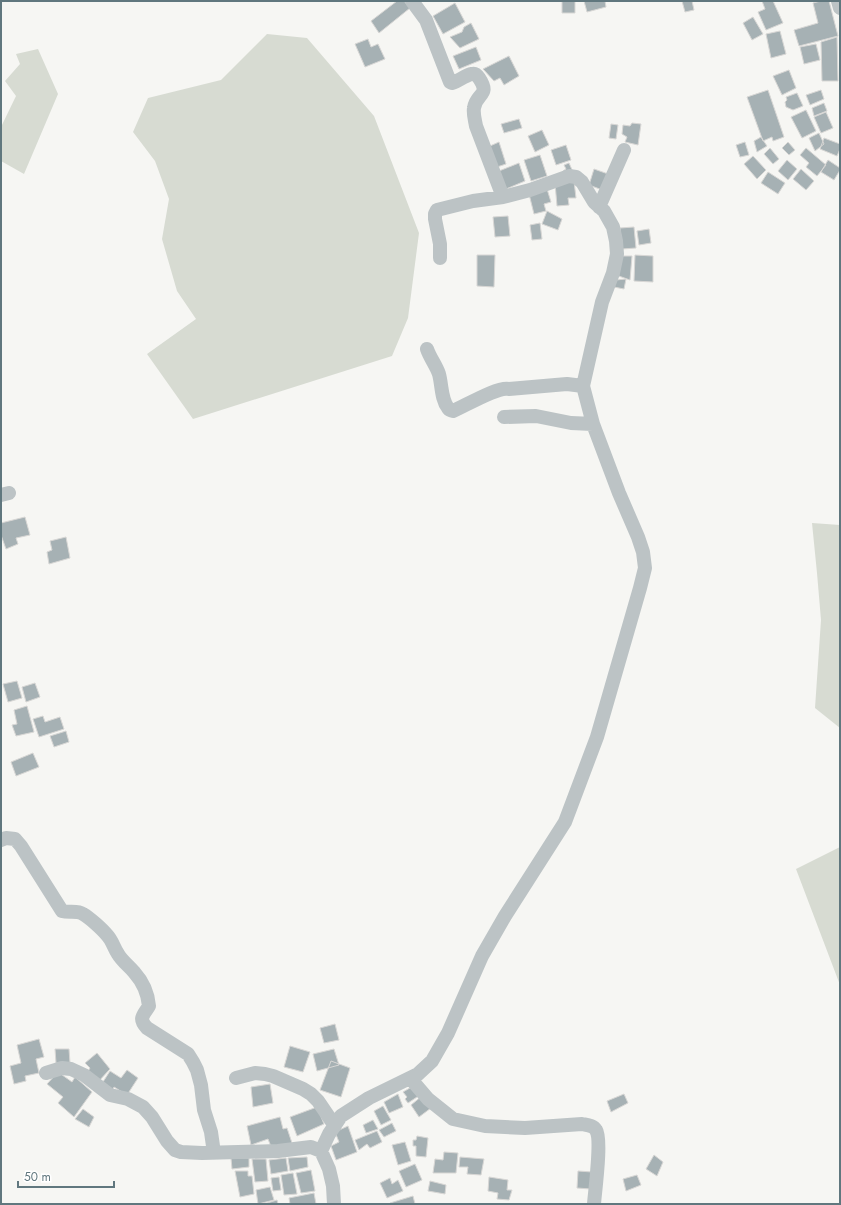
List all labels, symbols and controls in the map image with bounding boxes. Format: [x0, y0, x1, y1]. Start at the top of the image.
scale bar [18, 1163, 114, 1189]
text: 50 m [24, 1168, 51, 1186]

